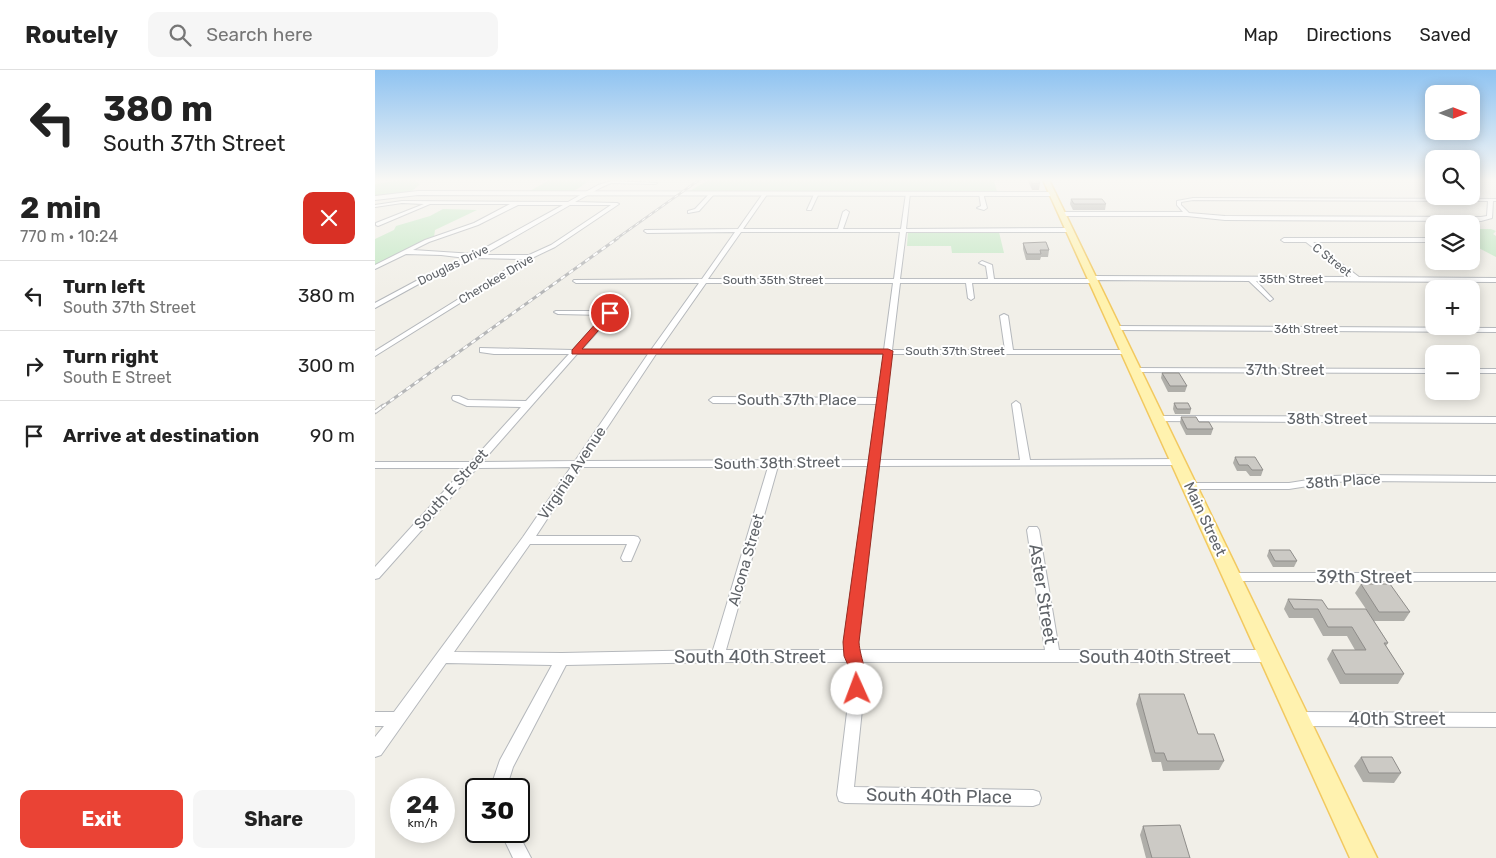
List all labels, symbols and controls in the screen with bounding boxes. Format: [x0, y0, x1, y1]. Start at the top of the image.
search box [148, 12, 498, 57]
text: Routely [25, 21, 118, 49]
icon: search [166, 21, 194, 49]
text: Search here [206, 23, 313, 46]
text: Map [1243, 24, 1278, 46]
text: Directions [1306, 24, 1392, 46]
text: Saved [1420, 24, 1471, 46]
north arrow [1425, 85, 1480, 140]
map controls [1425, 85, 1480, 400]
text: 380 m [103, 88, 213, 130]
icon: left [20, 90, 85, 155]
text: South 37th Street [103, 130, 285, 157]
button: search [1425, 150, 1480, 205]
text: 2 min [20, 190, 101, 226]
button: close [303, 192, 355, 244]
button: layers [1425, 215, 1480, 270]
text: 770 m · 10:24 [20, 227, 118, 246]
street label: C Street [1310, 240, 1355, 280]
street label: Douglas Drive [415, 242, 491, 288]
street label: Cherokee Drive [456, 251, 536, 307]
street label: 35th Street [1259, 272, 1323, 286]
street label: South 35th Street [723, 273, 824, 287]
text: Turn left [63, 275, 145, 298]
button: + [1425, 280, 1480, 335]
icon: left [20, 282, 48, 310]
text: 380 m [298, 284, 355, 307]
pin [589, 292, 631, 334]
text: South 37th Street [63, 298, 196, 317]
icon: arrive [596, 299, 624, 327]
street label: 36th Street [1274, 322, 1338, 336]
street label: South 37th Street [905, 344, 1005, 358]
text: Turn right [63, 345, 158, 368]
button: − [1425, 345, 1480, 400]
icon: right [20, 352, 48, 380]
text: 300 m [298, 354, 355, 377]
street label: 37th Street [1246, 361, 1325, 379]
text: South E Street [63, 368, 172, 387]
street label: South 37th Place [737, 391, 857, 409]
street label: 38th Street [1287, 410, 1367, 428]
icon: arrive [20, 422, 48, 450]
street label: Virginia Avenue [534, 423, 610, 523]
text: Arrive at destination [63, 424, 259, 447]
text: 90 m [310, 424, 355, 447]
street label: South E Street [410, 445, 492, 533]
street label: South 38th Street [714, 453, 840, 473]
street label: 38th Place [1305, 469, 1381, 493]
street label: Main Street [1180, 479, 1230, 559]
street label: Alcona Street [724, 512, 768, 608]
street label: Aster Street [1024, 542, 1062, 646]
street label: 39th Street [1316, 566, 1412, 588]
street label: South 40th Street [674, 646, 826, 668]
street label: South 40th Street [1079, 646, 1231, 668]
position arrow [830, 662, 882, 714]
street label: 40th Street [1348, 708, 1446, 730]
speed limit sign: 30 [465, 778, 530, 843]
street label: South 40th Place [866, 784, 1012, 808]
button: Exit [20, 790, 183, 848]
button: Share [193, 790, 355, 848]
text: 24 [406, 790, 439, 819]
text: km/h [408, 816, 437, 830]

